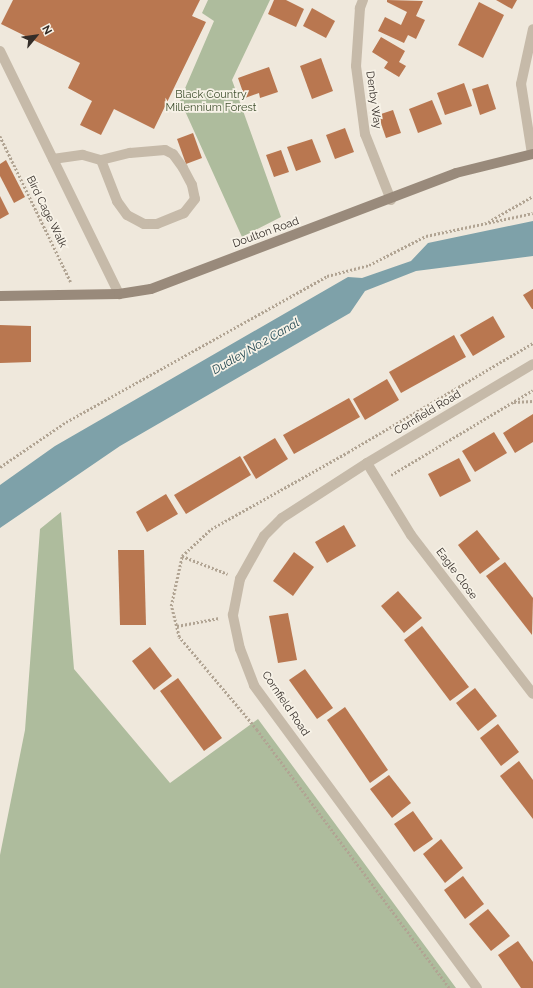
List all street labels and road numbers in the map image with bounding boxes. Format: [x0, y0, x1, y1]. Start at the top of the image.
street label: Denby Way [362, 70, 384, 130]
street label: Bird Cage Walk [23, 174, 69, 250]
street label: Doulton Road [231, 215, 301, 251]
street label: Cornfield Road [392, 388, 464, 438]
street label: Eagle Close [433, 546, 479, 602]
street label: Cornfield Road [258, 669, 312, 739]

